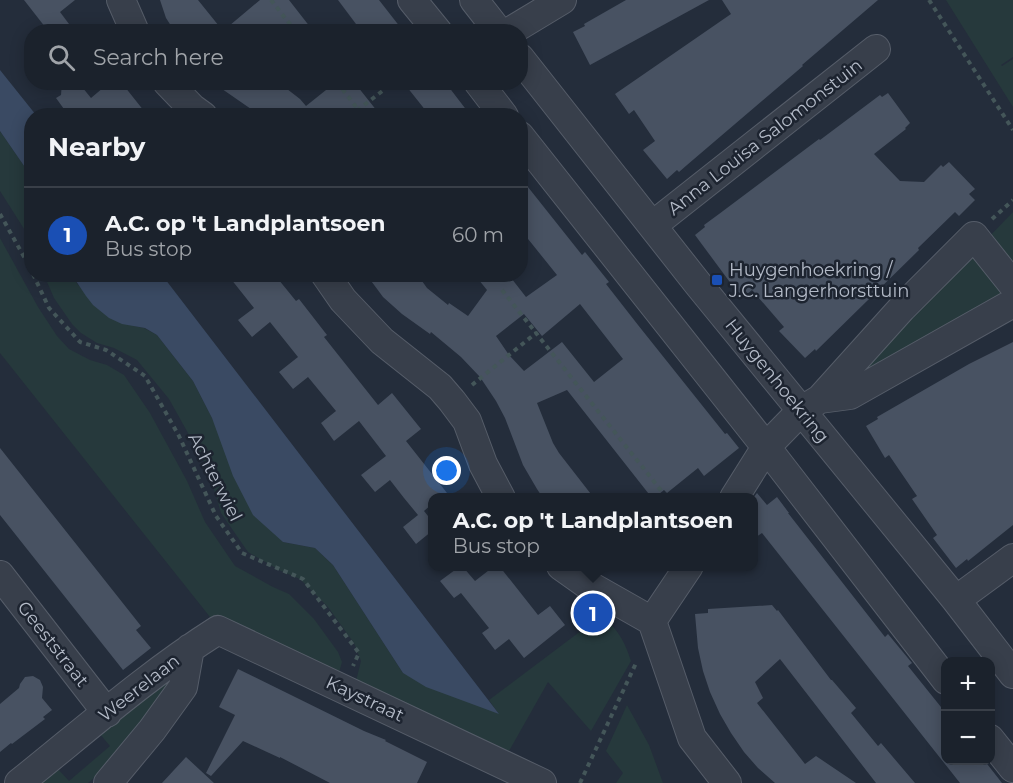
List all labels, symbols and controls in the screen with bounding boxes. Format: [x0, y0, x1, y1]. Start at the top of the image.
search box [24, 24, 528, 90]
icon: search [45, 41, 78, 74]
text: Search here [93, 44, 224, 71]
street label: Anna Louisa Salomonstuin [663, 54, 867, 220]
text: Nearby [48, 131, 145, 163]
text: A.C. op 't Landplantsoen [105, 210, 386, 237]
text: 1 [64, 223, 71, 247]
text: 60 m [452, 223, 504, 247]
text: Bus stop [105, 237, 192, 261]
place label: Huygenhoekring / J.C. Langerhorsttuin [728, 259, 909, 302]
marker: Huygenhoekring / J.C. Langerhorsttuin [710, 273, 724, 287]
street label: Huygenhoekring [720, 315, 834, 447]
street label: Achterwiel [183, 429, 247, 525]
your location [432, 456, 461, 485]
popup [428, 493, 758, 571]
text: A.C. op 't Landplantsoen [453, 507, 733, 534]
text: Bus stop [453, 534, 540, 558]
pin: 1 [574, 590, 612, 636]
street label: Geeststraat [13, 597, 93, 691]
street label: Weerelaan [94, 650, 184, 726]
map controls [941, 657, 995, 765]
button: + [941, 657, 995, 711]
street label: Kaystraat [322, 671, 408, 727]
button: − [941, 711, 995, 765]

